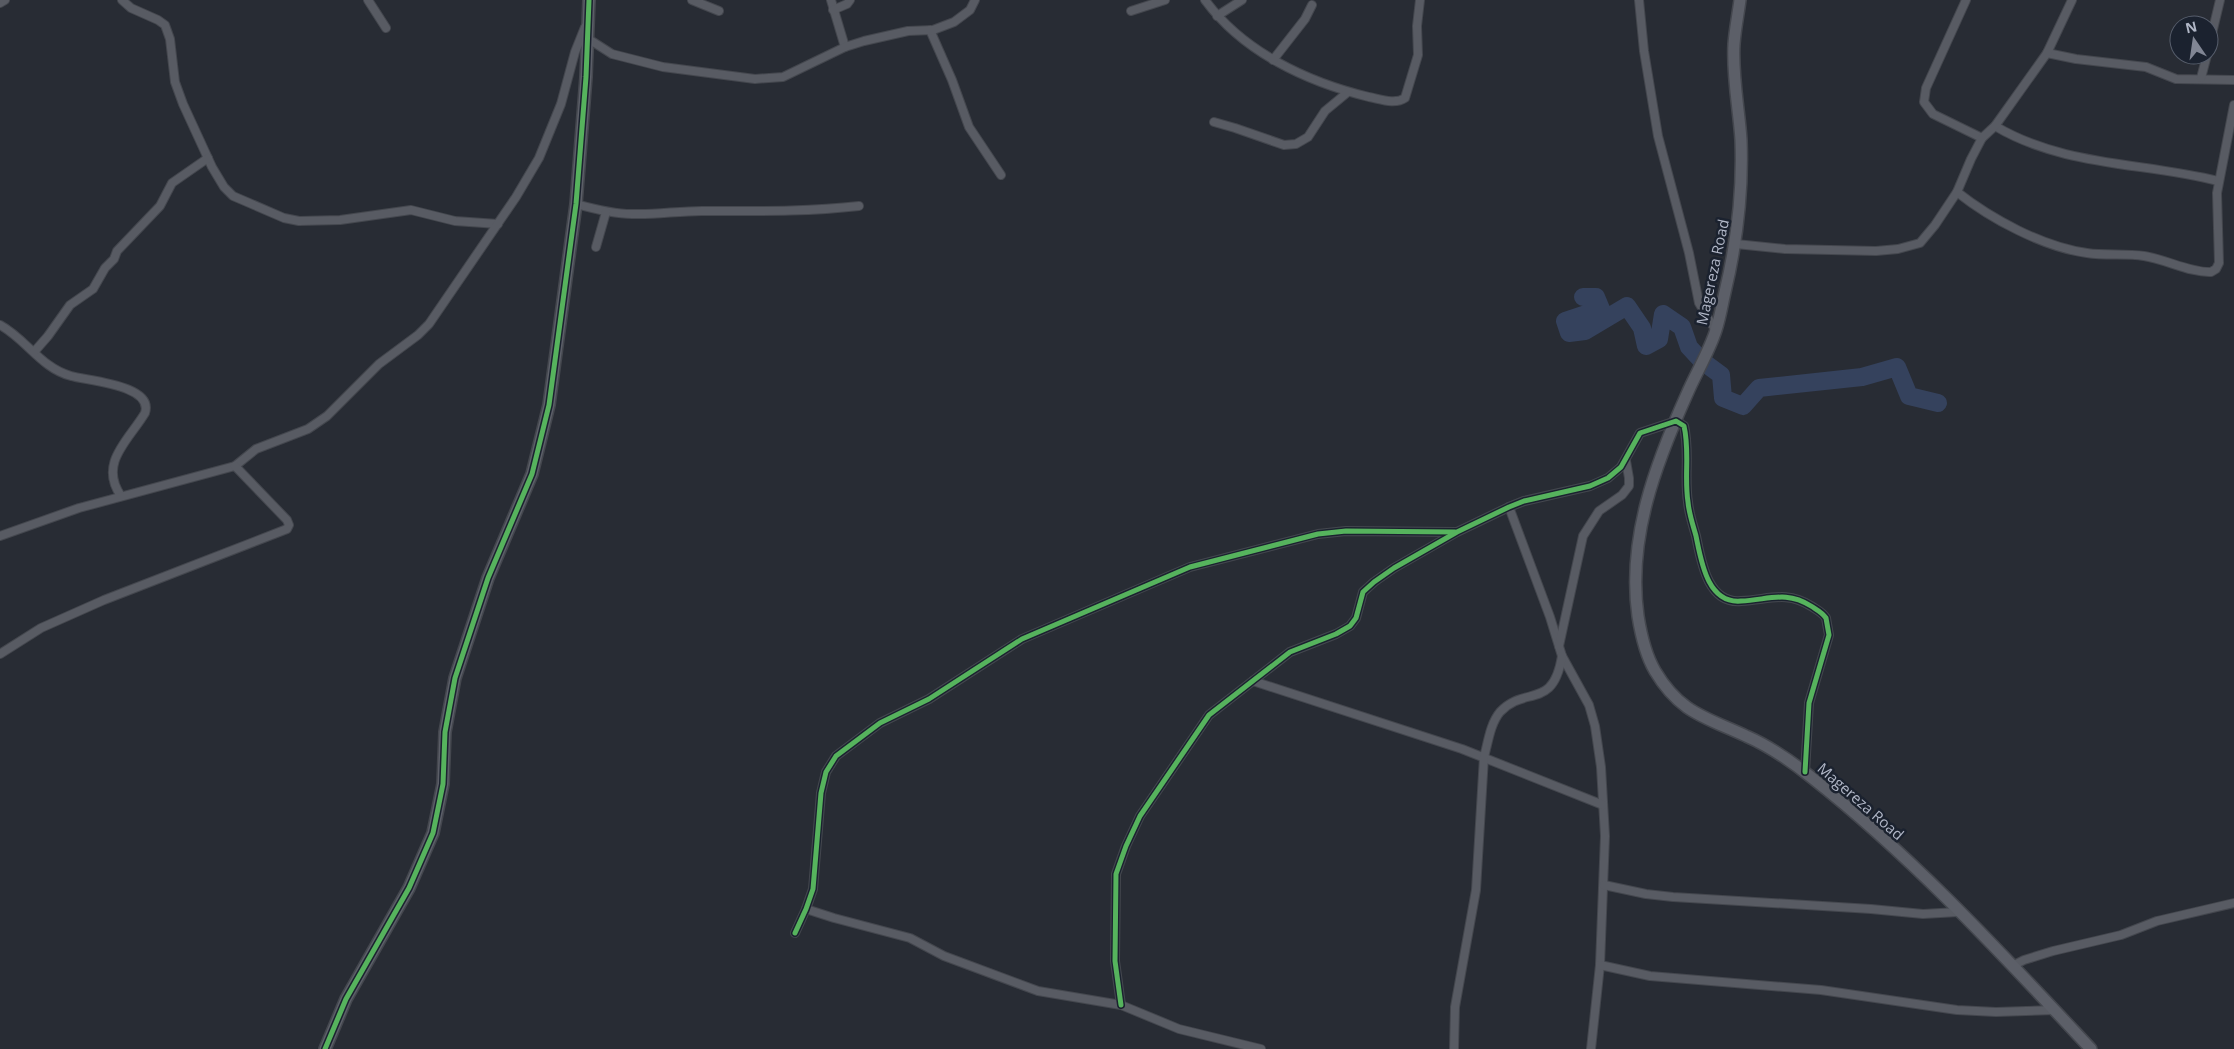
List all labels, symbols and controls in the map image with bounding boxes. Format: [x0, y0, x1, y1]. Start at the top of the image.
north arrow [2169, 15, 2219, 65]
text: N [2183, 16, 2199, 37]
street label: Magereza Road [1691, 217, 1733, 327]
street label: Magereza Road [1814, 758, 1908, 844]

